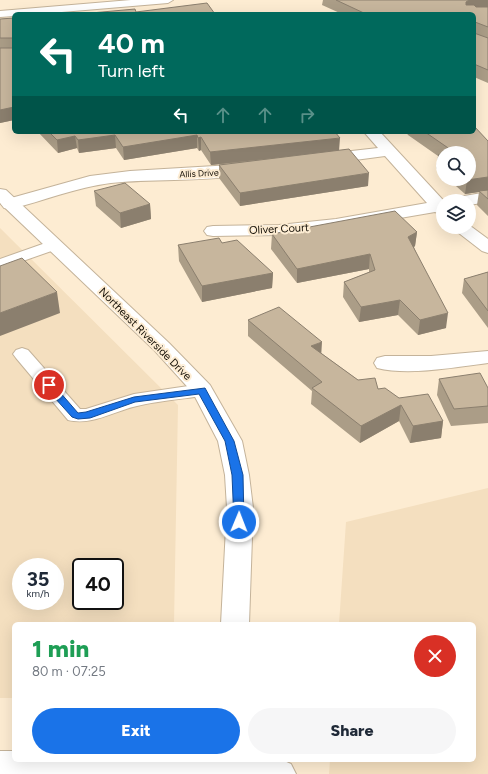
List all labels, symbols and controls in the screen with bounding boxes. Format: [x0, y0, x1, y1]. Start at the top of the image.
text: 40 m [98, 26, 165, 60]
icon: left [32, 28, 84, 80]
text: Turn left [98, 60, 165, 82]
icon: left [170, 104, 192, 126]
icon: ahead [212, 104, 234, 126]
icon: ahead [254, 104, 276, 126]
icon: right [296, 104, 318, 126]
map controls [436, 146, 476, 234]
button: search [436, 146, 476, 186]
street label: Allis Drive [179, 166, 219, 180]
button: layers [436, 194, 476, 234]
street label: Oliver Court [249, 221, 309, 237]
street label: Northeast Riverside Drive [96, 285, 194, 383]
pin [32, 368, 66, 402]
icon: arrive [38, 374, 60, 396]
position arrow [218, 501, 260, 543]
speed limit sign: 40 [72, 558, 124, 610]
text: 35 [27, 567, 49, 591]
text: km/h [27, 587, 49, 600]
text: 1 min [32, 634, 89, 663]
button: close [414, 635, 456, 677]
text: 80 m · 07:25 [32, 664, 106, 679]
button: Exit [32, 708, 240, 754]
button: Share [248, 708, 456, 754]

